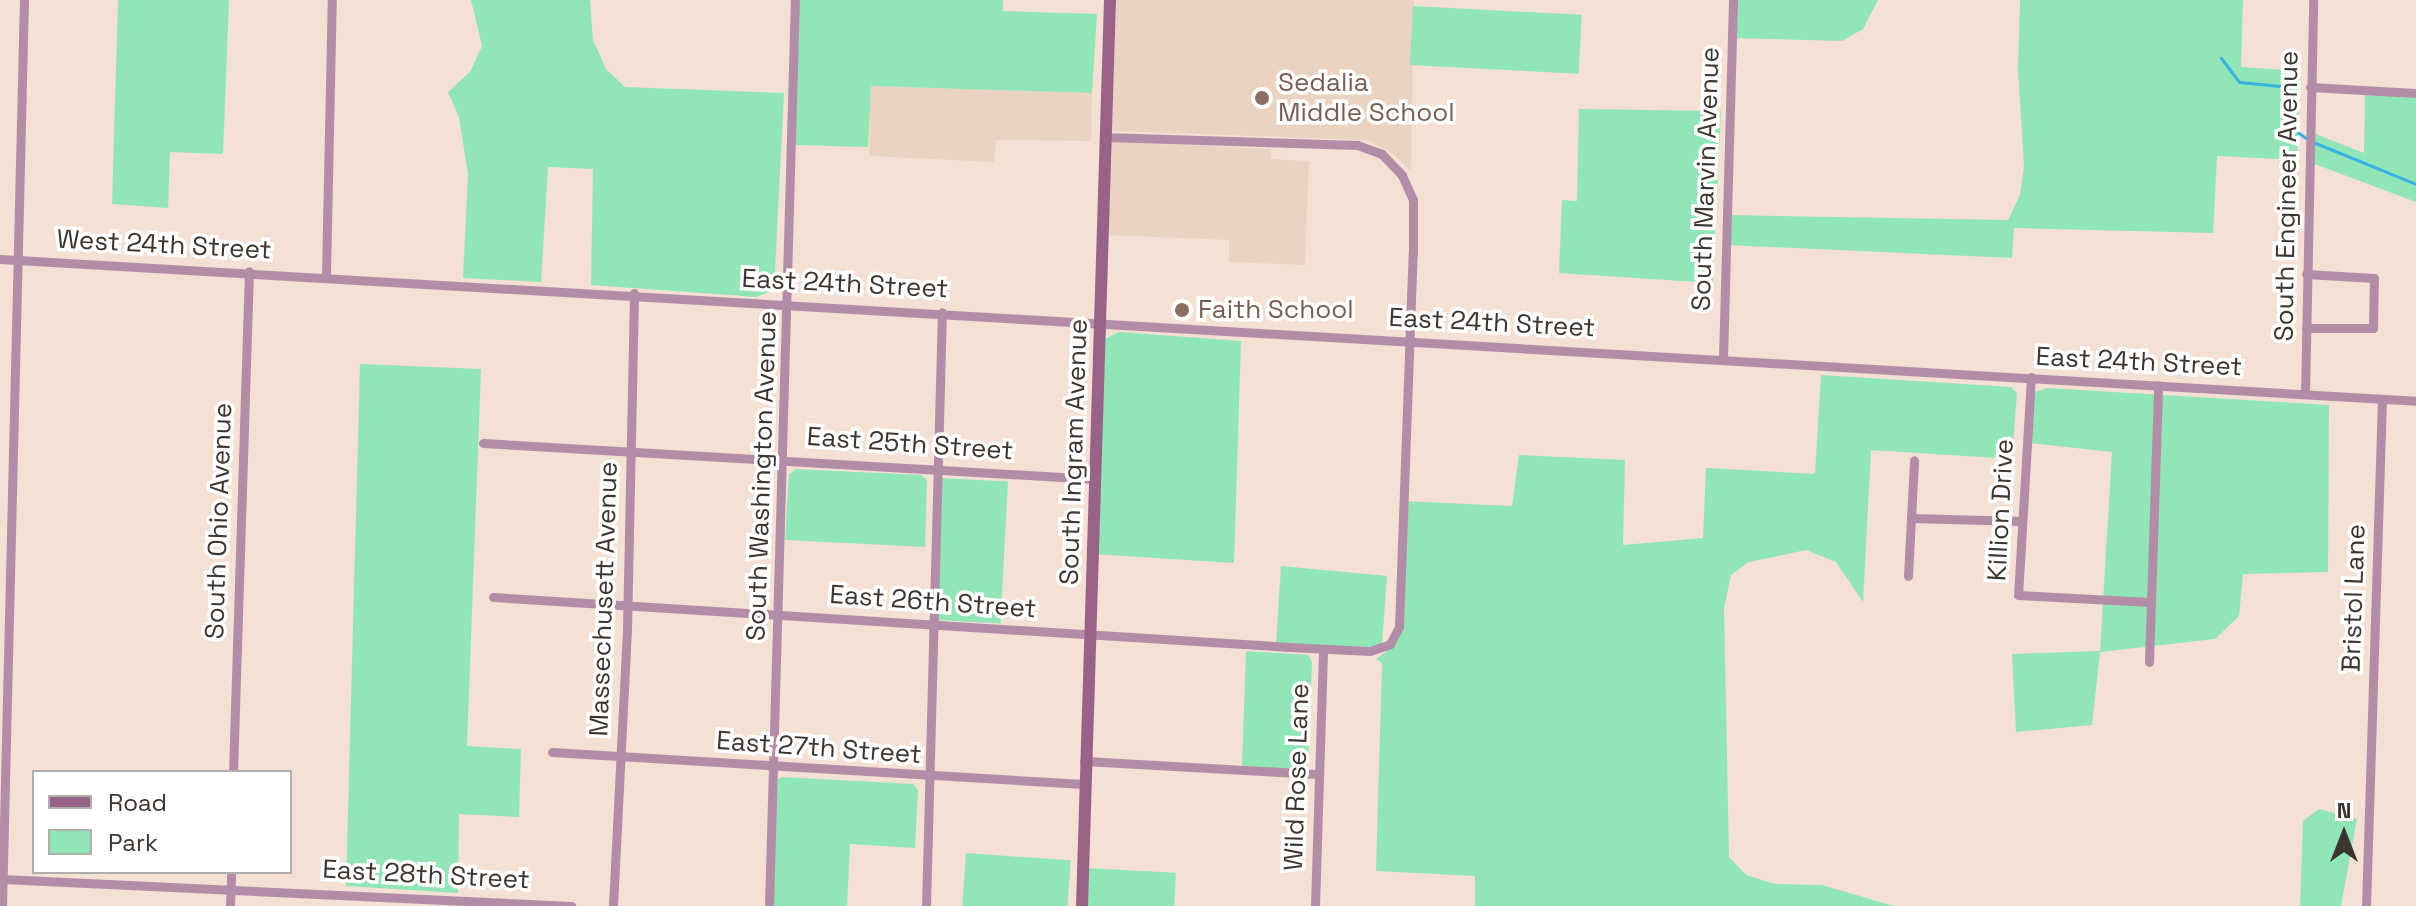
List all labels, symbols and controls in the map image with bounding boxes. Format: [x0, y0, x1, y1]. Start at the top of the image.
street label: South Marvin Avenue [1686, 46, 1726, 312]
street label: South Engineer Avenue [2269, 50, 2305, 342]
place label: Sedalia Middle School [1278, 67, 1455, 128]
marker: Sedalia Middle School [1253, 89, 1271, 107]
street label: West 24th Street [56, 224, 272, 266]
street label: East 24th Street [741, 263, 949, 305]
place label: Faith School [1198, 294, 1354, 326]
marker: Faith School [1173, 301, 1191, 319]
street label: East 24th Street [1388, 302, 1596, 344]
street label: South Washington Avenue [741, 310, 783, 642]
street label: South Ingram Avenue [1054, 318, 1094, 586]
street label: East 24th Street [2035, 341, 2243, 383]
street label: South Ohio Avenue [199, 402, 239, 640]
street label: East 25th Street [806, 421, 1014, 467]
street label: Killion Drive [1982, 438, 2020, 582]
street label: Massechusett Avenue [584, 461, 624, 737]
street label: Bristol Lane [2336, 524, 2372, 672]
street label: East 26th Street [829, 579, 1037, 625]
street label: Wild Rose Lane [1278, 683, 1316, 871]
street label: East 27th Street [715, 725, 923, 771]
legend [32, 770, 292, 874]
text: Road [108, 787, 167, 818]
north arrow [2304, 794, 2384, 874]
text: N [2337, 796, 2351, 824]
text: Park [108, 827, 158, 858]
street label: East 28th Street [322, 854, 530, 896]

